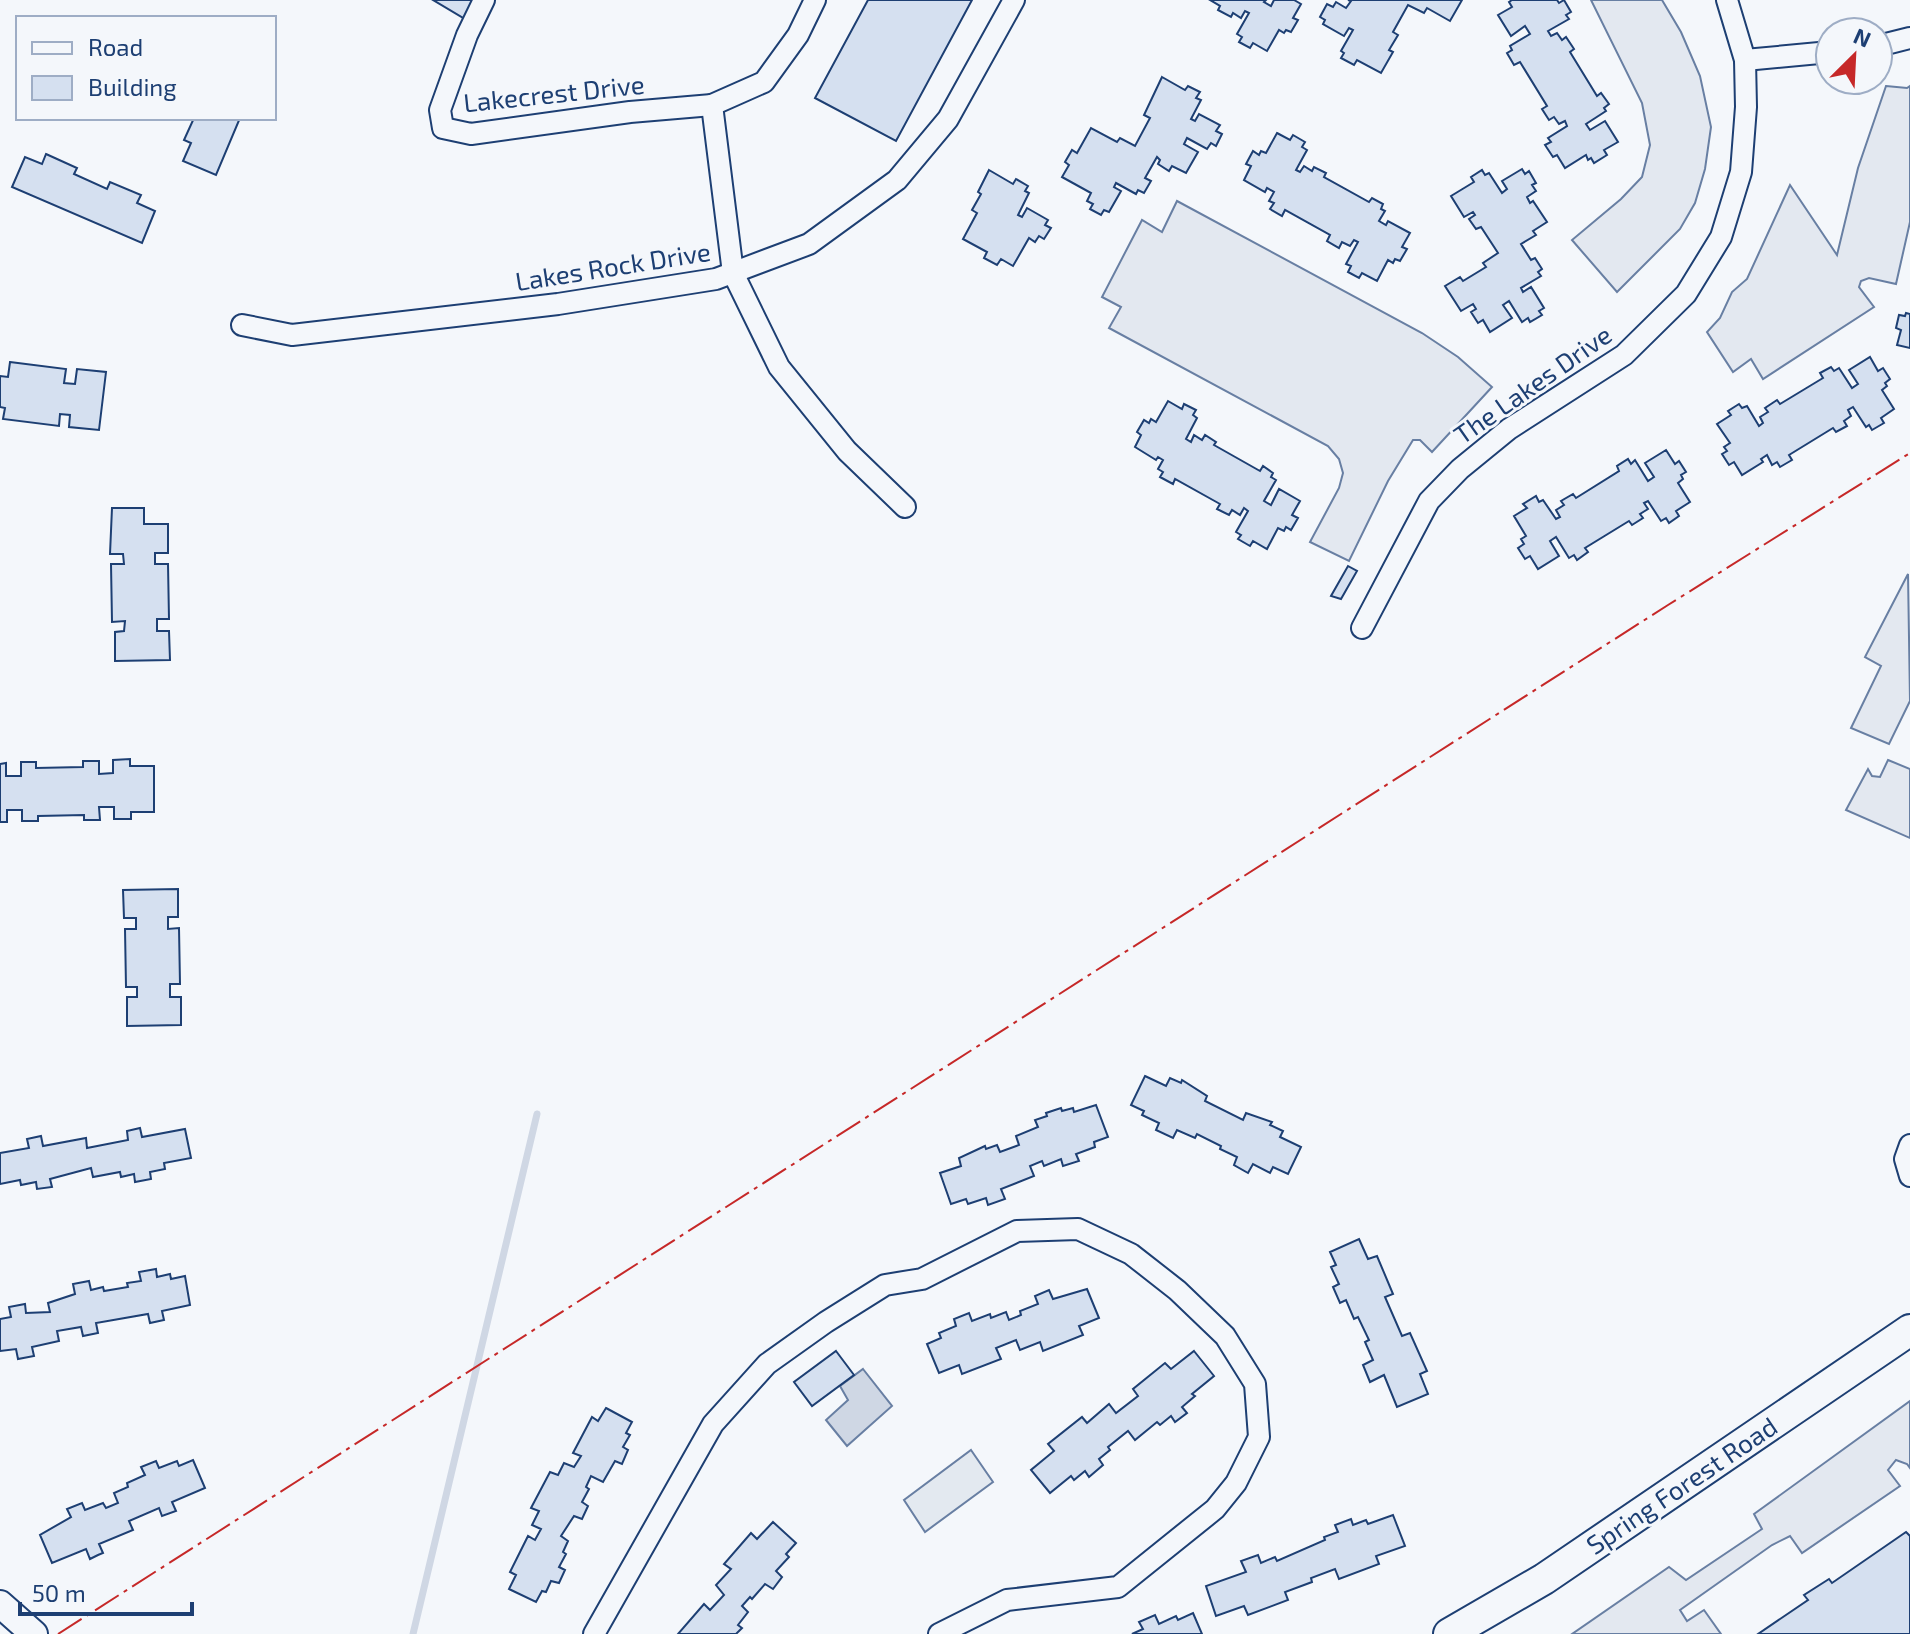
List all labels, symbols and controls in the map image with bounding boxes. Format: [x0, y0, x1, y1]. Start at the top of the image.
legend [16, 16, 276, 120]
north arrow [1814, 16, 1894, 96]
text: N [1850, 22, 1875, 52]
text: Road [88, 32, 143, 61]
street label: Lakecrest Drive [462, 68, 646, 117]
text: Building [88, 72, 177, 101]
street label: Lakes Rock Drive [513, 235, 713, 296]
street label: The Lakes Drive [1447, 318, 1617, 450]
street label: Spring Forest Road [1580, 1410, 1782, 1560]
scale bar [20, 1566, 192, 1616]
text: 50 m [32, 1578, 86, 1607]

